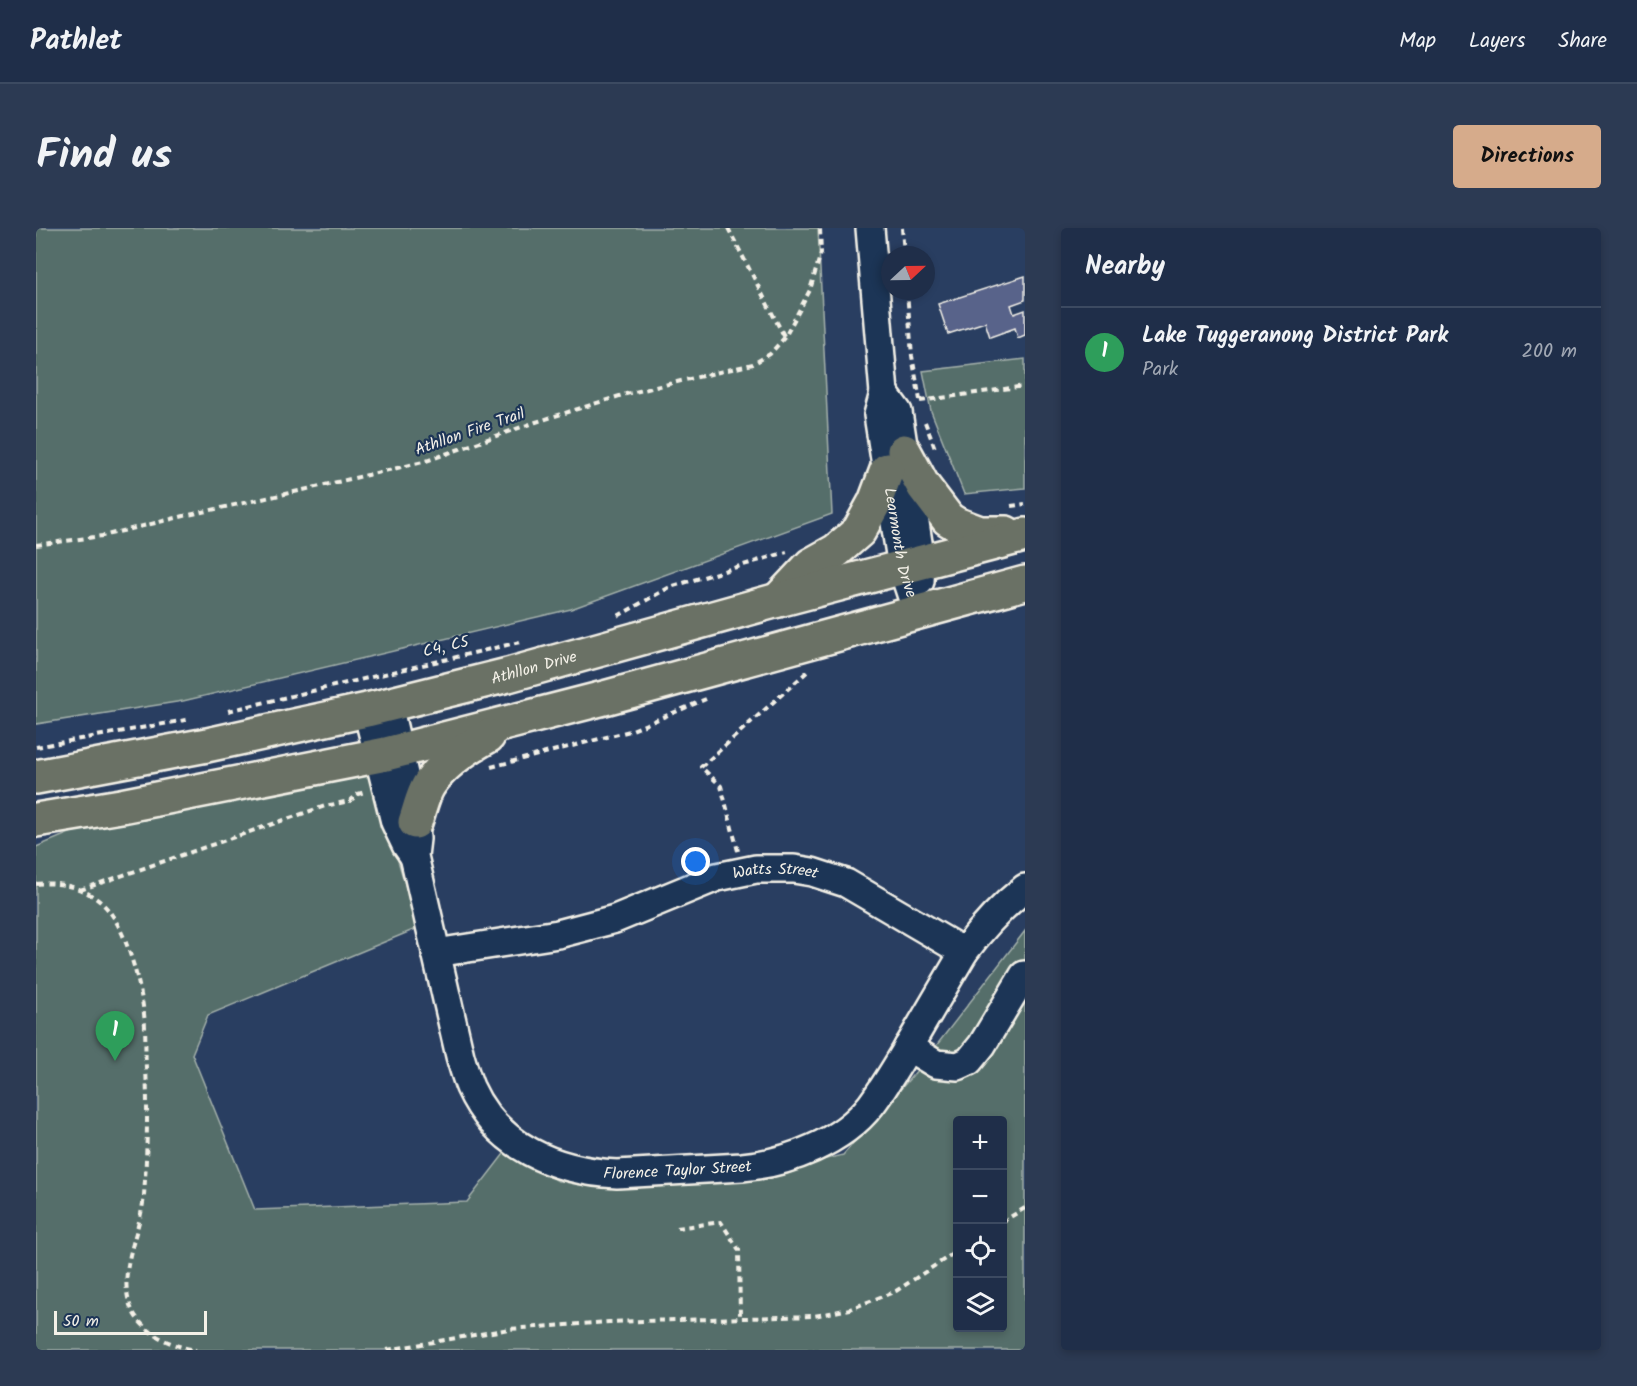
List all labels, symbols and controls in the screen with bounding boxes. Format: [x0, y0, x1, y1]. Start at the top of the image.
text: Pathlet [30, 19, 122, 64]
text: Map [1399, 25, 1436, 58]
text: Layers [1469, 25, 1525, 58]
text: Share [1558, 25, 1607, 58]
text: Find us [36, 123, 172, 190]
button: Directions [1453, 125, 1601, 188]
north arrow [881, 246, 935, 300]
text: Nearby [1085, 246, 1165, 288]
text: Lake Tuggeranong District Park [1142, 319, 1448, 354]
text: 1 [1101, 336, 1108, 368]
text: 200 m [1521, 336, 1577, 368]
text: Park [1142, 354, 1178, 386]
street label: Athllon Fire Trail [412, 401, 528, 462]
street label: Learmonth Drive [877, 486, 924, 601]
street label: C4, C5 [420, 629, 473, 664]
street label: Athllon Drive [488, 644, 580, 691]
your location [681, 847, 710, 876]
street label: Watts Street [730, 856, 823, 886]
pin: 1 [96, 1012, 134, 1061]
map controls [953, 1116, 1007, 1332]
button: + [953, 1116, 1007, 1170]
street label: Florence Taylor Street [602, 1153, 754, 1187]
button: − [953, 1170, 1007, 1224]
button: locate [953, 1224, 1007, 1278]
button: layers [953, 1278, 1007, 1332]
scale bar [54, 1308, 207, 1336]
text: 50 m [63, 1309, 99, 1334]

